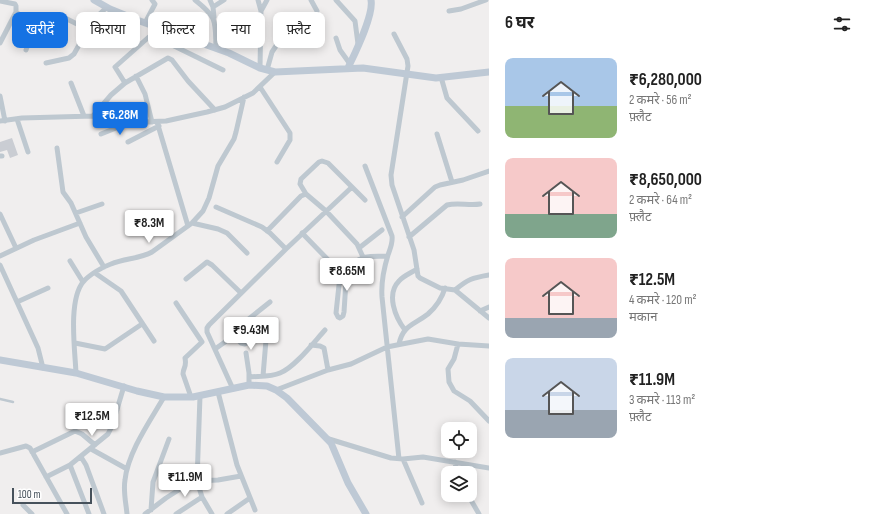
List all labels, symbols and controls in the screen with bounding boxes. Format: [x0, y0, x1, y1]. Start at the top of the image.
chip: खरीदें [12, 12, 68, 48]
chip: किराया [76, 12, 140, 48]
chip: फ़िल्टर [148, 12, 209, 48]
chip: नया [217, 12, 265, 48]
chip: फ़्लैट [273, 12, 325, 48]
text: 6 घर [505, 13, 534, 33]
icon: filters [831, 13, 853, 35]
text: ₹6,280,000 [629, 70, 702, 90]
icon: home [537, 74, 585, 122]
text: 2 कमरे · 56 m² [629, 92, 692, 108]
pin: ₹6.28M [87, 102, 153, 136]
text: ₹6.28M [102, 107, 138, 123]
text: फ़्लैट [629, 109, 652, 125]
text: ₹8,650,000 [629, 170, 702, 190]
icon: home [537, 174, 585, 222]
text: 2 कमरे · 64 m² [629, 192, 692, 208]
text: फ़्लैट [629, 209, 652, 225]
pin: ₹8.3M [121, 210, 177, 244]
text: ₹8.3M [134, 215, 164, 231]
pin: ₹8.65M [314, 258, 380, 292]
text: ₹8.65M [329, 263, 365, 279]
text: ₹12.5M [629, 270, 675, 290]
icon: home [537, 274, 585, 322]
text: 4 कमरे · 120 m² [629, 292, 697, 308]
text: मकान [629, 309, 657, 325]
pin: ₹9.43M [218, 317, 284, 351]
text: ₹9.43M [233, 322, 269, 338]
text: ₹11.9M [629, 370, 675, 390]
icon: home [537, 374, 585, 422]
text: 3 कमरे · 113 m² [629, 392, 695, 408]
pin: ₹12.5M [59, 403, 125, 437]
text: ₹12.5M [74, 408, 110, 424]
text: फ़्लैट [629, 409, 652, 425]
map controls [441, 422, 477, 502]
button: locate [441, 422, 477, 458]
pin: ₹11.9M [152, 464, 218, 498]
button: layers [441, 466, 477, 502]
text: ₹11.9M [167, 469, 203, 485]
scale bar [12, 486, 92, 505]
text: 100 m [18, 488, 40, 501]

